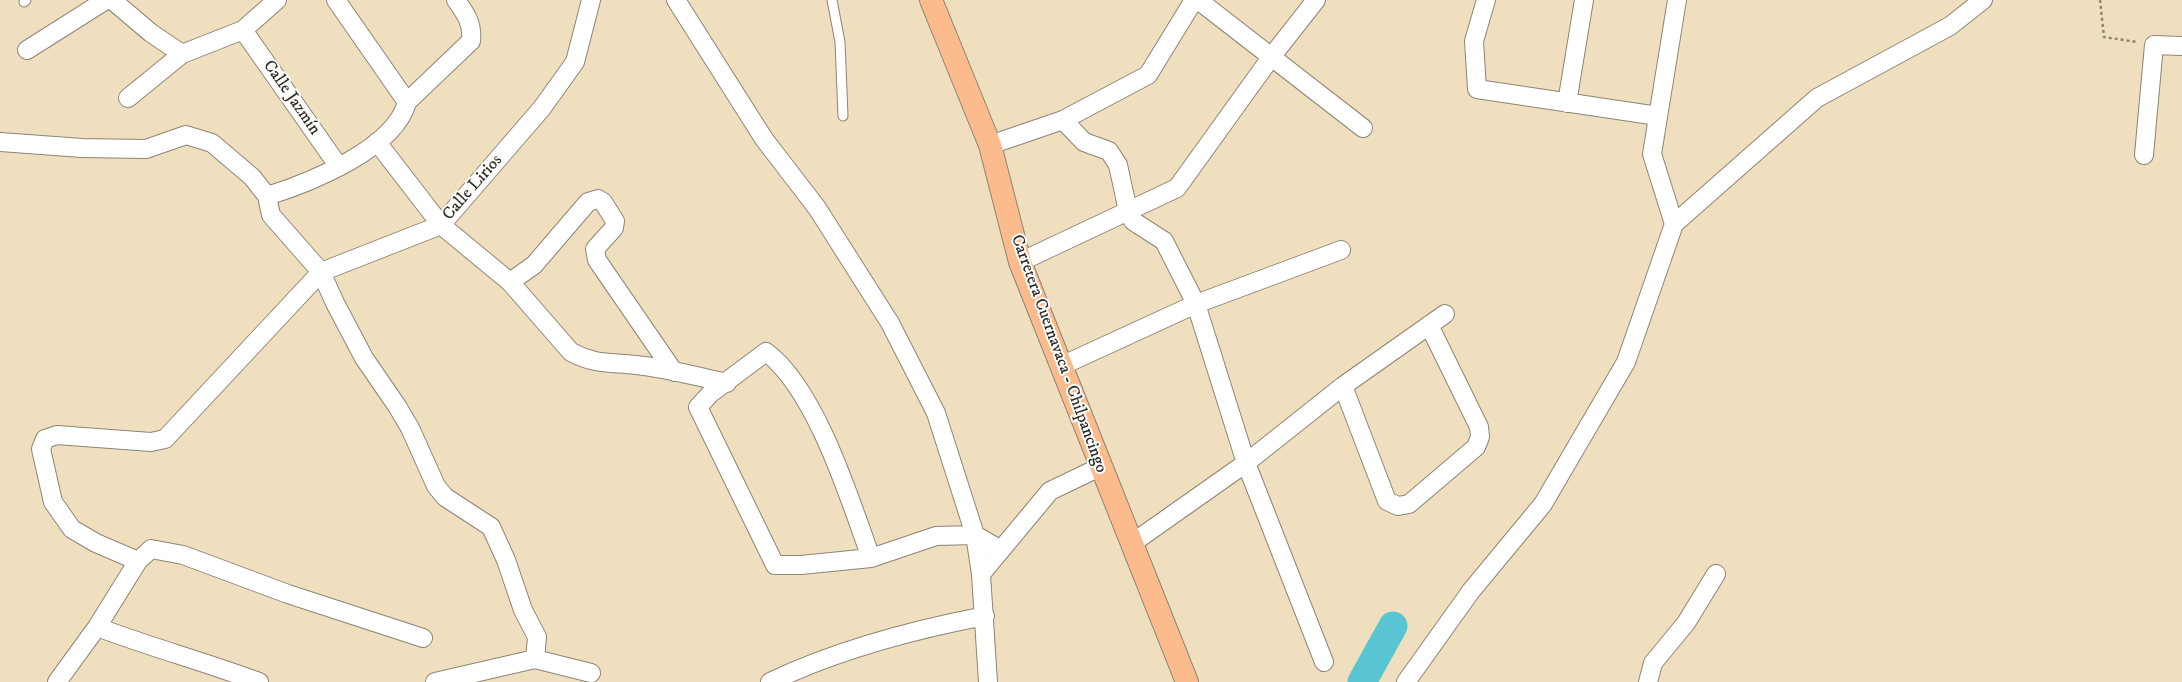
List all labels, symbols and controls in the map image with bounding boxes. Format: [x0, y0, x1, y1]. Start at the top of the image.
street label: Calle Jazmín [258, 57, 324, 139]
street label: Calle Lirios [439, 151, 507, 225]
street label: Carretera Cuernavaca - Chilpancingo [1005, 232, 1111, 476]

